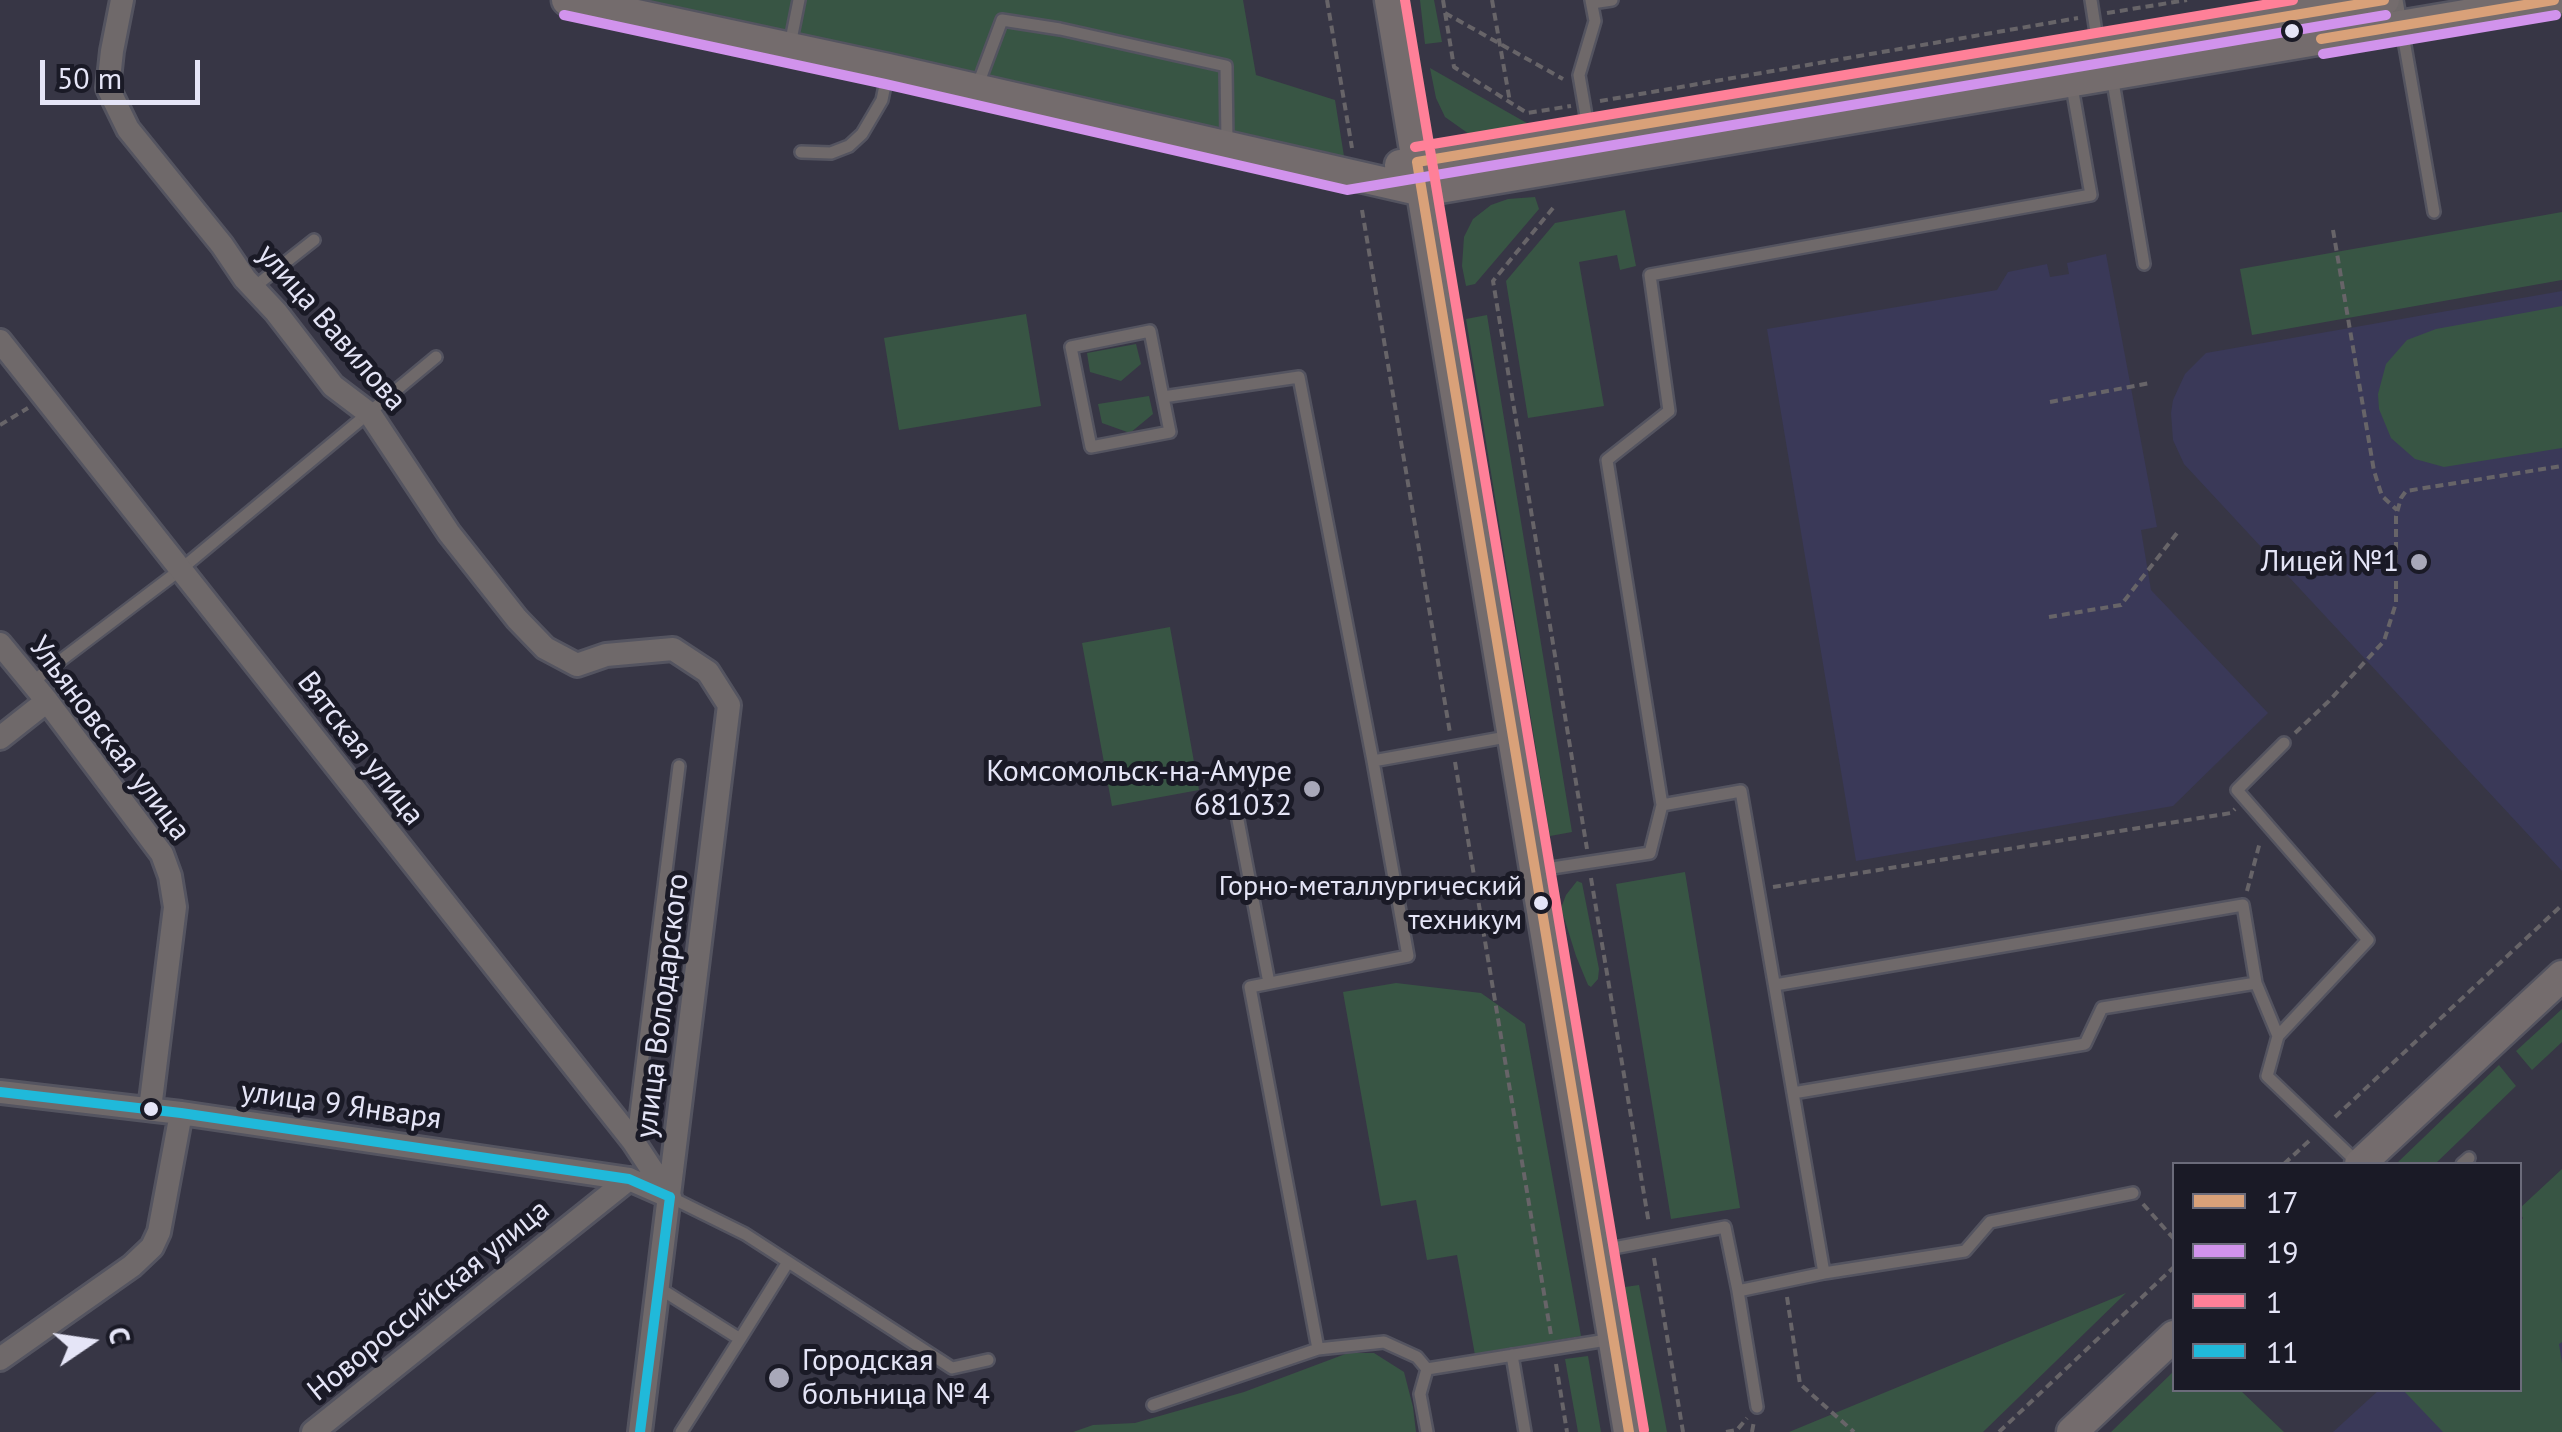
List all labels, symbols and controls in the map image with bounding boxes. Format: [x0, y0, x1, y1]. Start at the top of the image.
unlabelled marker [2282, 21, 2302, 41]
scale bar [45, 40, 205, 102]
text: 50 m [57, 58, 122, 97]
street label: улица Вавилова [249, 237, 413, 419]
place label: Лицей №1 [2261, 544, 2399, 580]
marker: Лицей №1 [2408, 551, 2430, 573]
street label: Ульяновская улица [21, 630, 197, 848]
street label: Вятская улица [289, 665, 431, 833]
place label: Комсомольск-на-Амуре 681032 [986, 754, 1292, 824]
marker: Комсомольск-на-Амуре 681032 [1301, 778, 1323, 800]
place label: Горно-металлургический техникум [1219, 870, 1522, 936]
street label: улица Володарского [629, 872, 697, 1140]
marker: Горно-металлургический техникум [1531, 893, 1551, 913]
street label: улица 9 Января [238, 1074, 444, 1138]
unlabelled marker [141, 1099, 161, 1119]
legend [2172, 1162, 2522, 1392]
text: 17 [2266, 1182, 2299, 1221]
street label: Новороссийская улица [301, 1193, 557, 1409]
text: 19 [2266, 1232, 2299, 1271]
text: 1 [2266, 1282, 2282, 1321]
north arrow [40, 1292, 140, 1392]
text: С [100, 1323, 140, 1347]
text: 11 [2266, 1332, 2299, 1371]
place label: Городская больница № 4 [802, 1343, 990, 1414]
marker: Городская больница № 4 [766, 1365, 792, 1391]

